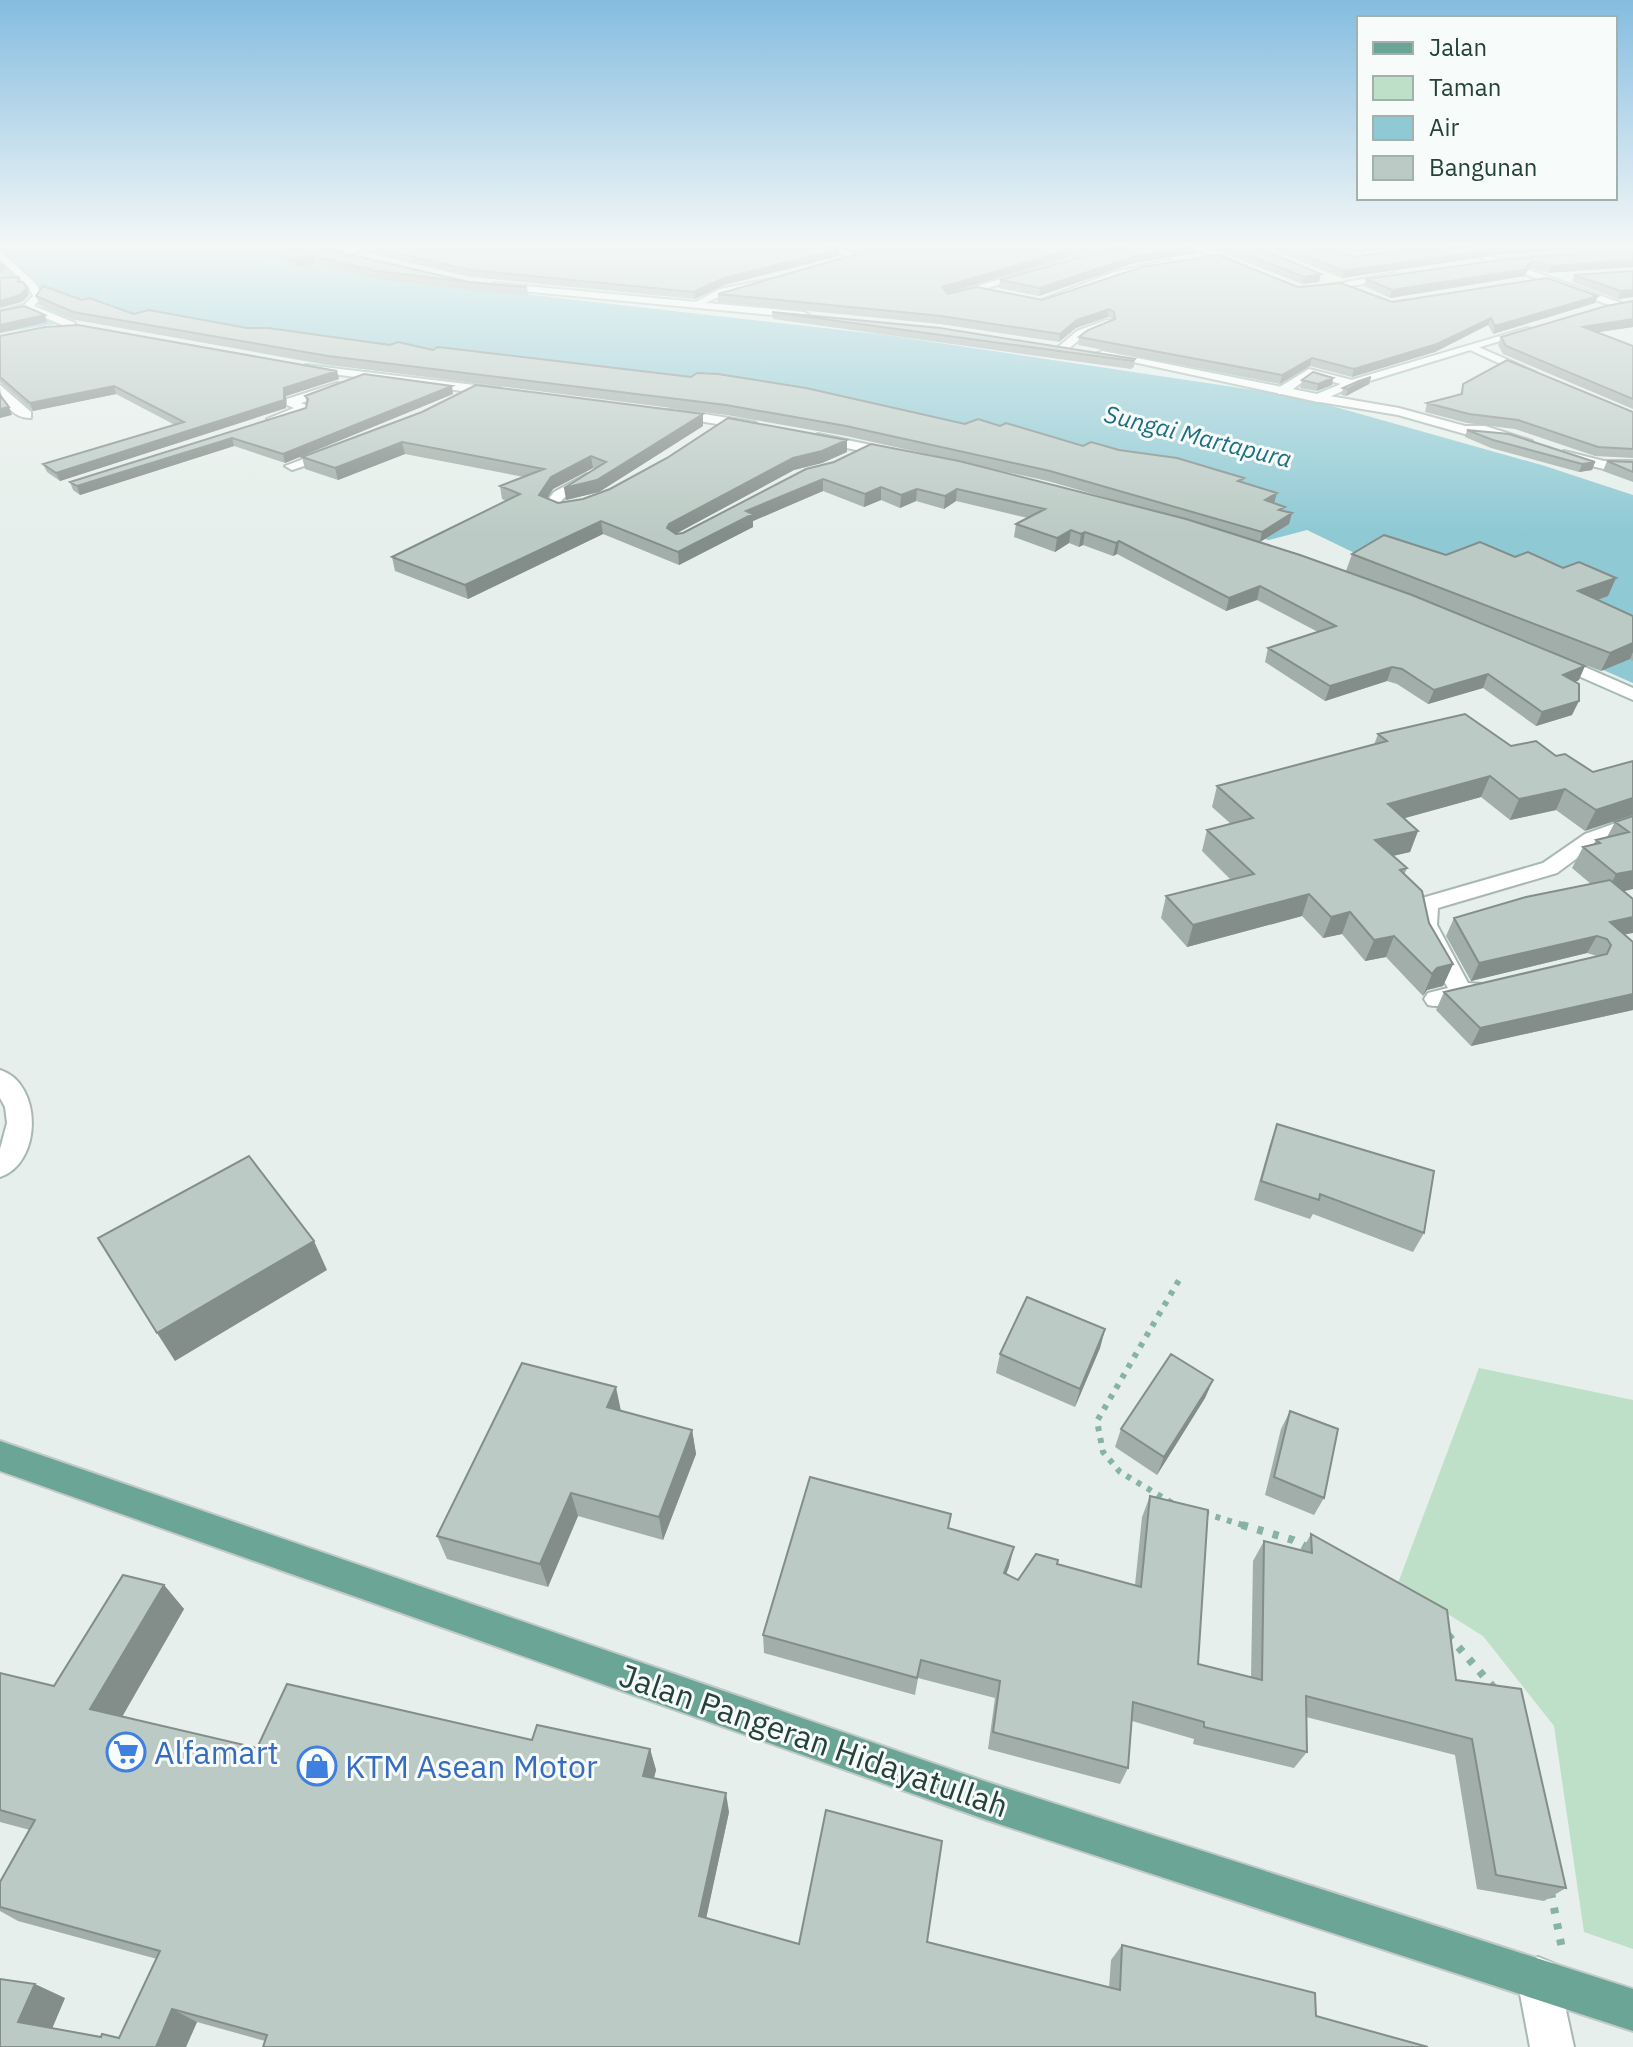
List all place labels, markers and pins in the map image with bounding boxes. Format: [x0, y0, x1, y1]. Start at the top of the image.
supermarket icon: Alfamart [105, 1731, 147, 1773]
place label: Alfamart [154, 1731, 279, 1773]
shop icon: KTM Asean Motor [296, 1745, 338, 1787]
place label: KTM Asean Motor [345, 1745, 598, 1787]

